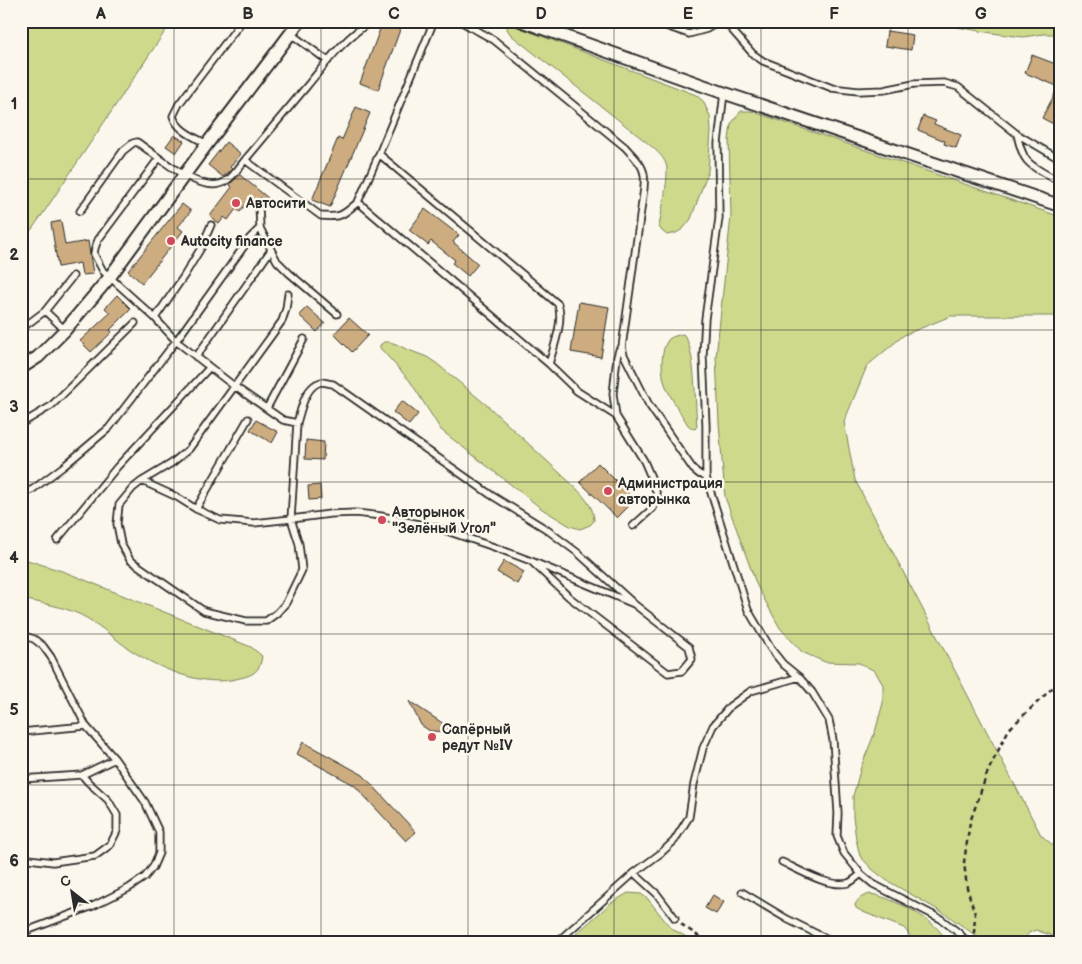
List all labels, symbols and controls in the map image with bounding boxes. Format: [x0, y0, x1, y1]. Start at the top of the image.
text: A [95, 5, 106, 24]
text: B [242, 5, 254, 24]
text: C [388, 5, 400, 24]
text: D [535, 5, 547, 24]
text: E [683, 5, 693, 24]
text: F [829, 5, 839, 24]
text: G [975, 5, 987, 24]
text: 1 [11, 95, 17, 114]
place label: Автосити [245, 195, 306, 212]
marker: Автосити [230, 197, 242, 209]
place label: Autocity finance [180, 233, 283, 250]
marker: Autocity finance [165, 235, 177, 247]
text: 2 [9, 246, 19, 265]
text: 3 [9, 398, 19, 417]
place label: Администрация авторынка [617, 475, 723, 508]
marker: Администрация авторынка [602, 485, 614, 497]
place label: Авторынок "Зелёный Угол" [391, 504, 496, 537]
marker: Авторынок "Зелёный Угол" [376, 514, 388, 526]
text: 4 [9, 549, 19, 568]
text: 5 [9, 701, 19, 720]
place label: Сапёрный редут №IV [442, 721, 513, 754]
marker: Сапёрный редут №IV [426, 731, 438, 743]
text: 6 [9, 852, 19, 871]
north arrow [48, 866, 98, 916]
text: С [57, 871, 74, 891]

